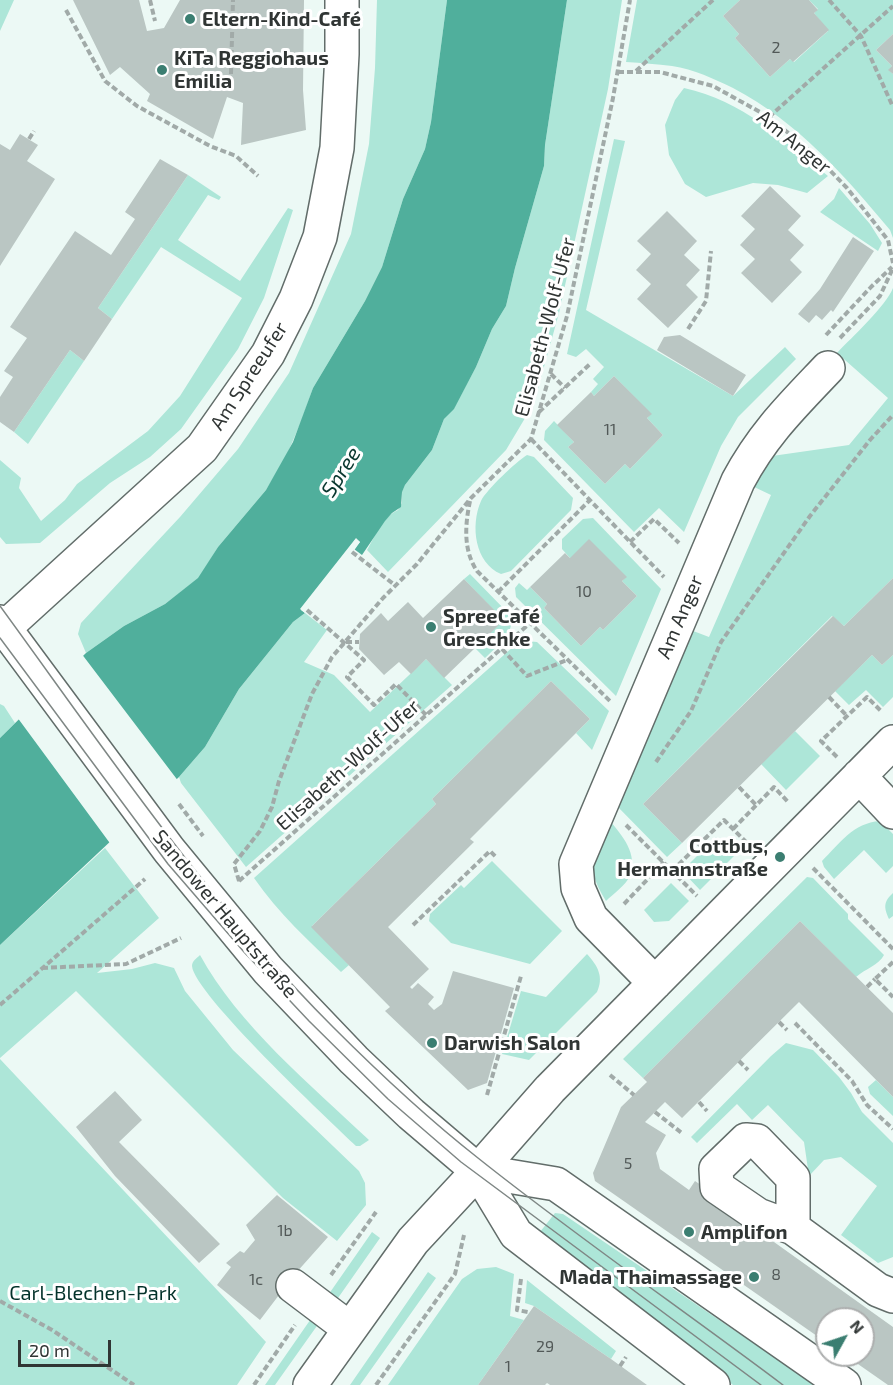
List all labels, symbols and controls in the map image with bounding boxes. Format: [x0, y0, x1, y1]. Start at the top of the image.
place label: Eltern-Kind-Café [202, 7, 361, 31]
marker: Eltern-Kind-Café [183, 12, 197, 26]
house number: 2 [772, 38, 780, 58]
place label: KiTa Reggiohaus Emilia [174, 46, 329, 93]
marker: KiTa Reggiohaus Emilia [155, 63, 169, 77]
street label: Am Anger [752, 105, 836, 179]
street label: Elisabeth-Wolf-Ufer [510, 235, 580, 419]
street label: Am Spreeufer [205, 317, 293, 435]
house number: 11 [604, 420, 616, 440]
water label: Spree [316, 442, 366, 502]
street label: Am Anger [652, 572, 708, 662]
house number: 10 [576, 582, 592, 602]
place label: SpreeCafé Greschke [443, 604, 540, 651]
marker: SpreeCafé Greschke [424, 620, 438, 634]
street label: Elisabeth-Wolf-Ufer [271, 694, 425, 836]
street label: Sandower Hauptstraße [148, 825, 302, 1003]
place label: Cottbus, Hermannstraße [617, 834, 768, 881]
marker: Cottbus, Hermannstraße [773, 850, 787, 864]
place label: Darwish Salon [444, 1031, 581, 1055]
marker: Darwish Salon [425, 1036, 439, 1050]
house number: 5 [624, 1154, 632, 1174]
place label: Amplifon [701, 1220, 788, 1244]
house number: 1b [277, 1221, 293, 1241]
marker: Amplifon [682, 1225, 696, 1239]
place label: Mada Thaimassage [559, 1265, 742, 1289]
house number: 8 [771, 1265, 781, 1285]
house number: 1c [249, 1270, 263, 1290]
marker: Mada Thaimassage [747, 1270, 761, 1284]
park label: Carl-Blechen-Park [9, 1281, 177, 1305]
north arrow [815, 1307, 875, 1367]
text: N [847, 1316, 869, 1337]
scale bar [21, 1328, 114, 1366]
house number: 29 [536, 1337, 554, 1357]
text: 20 m [29, 1339, 70, 1361]
house number: 1 [505, 1357, 511, 1377]

